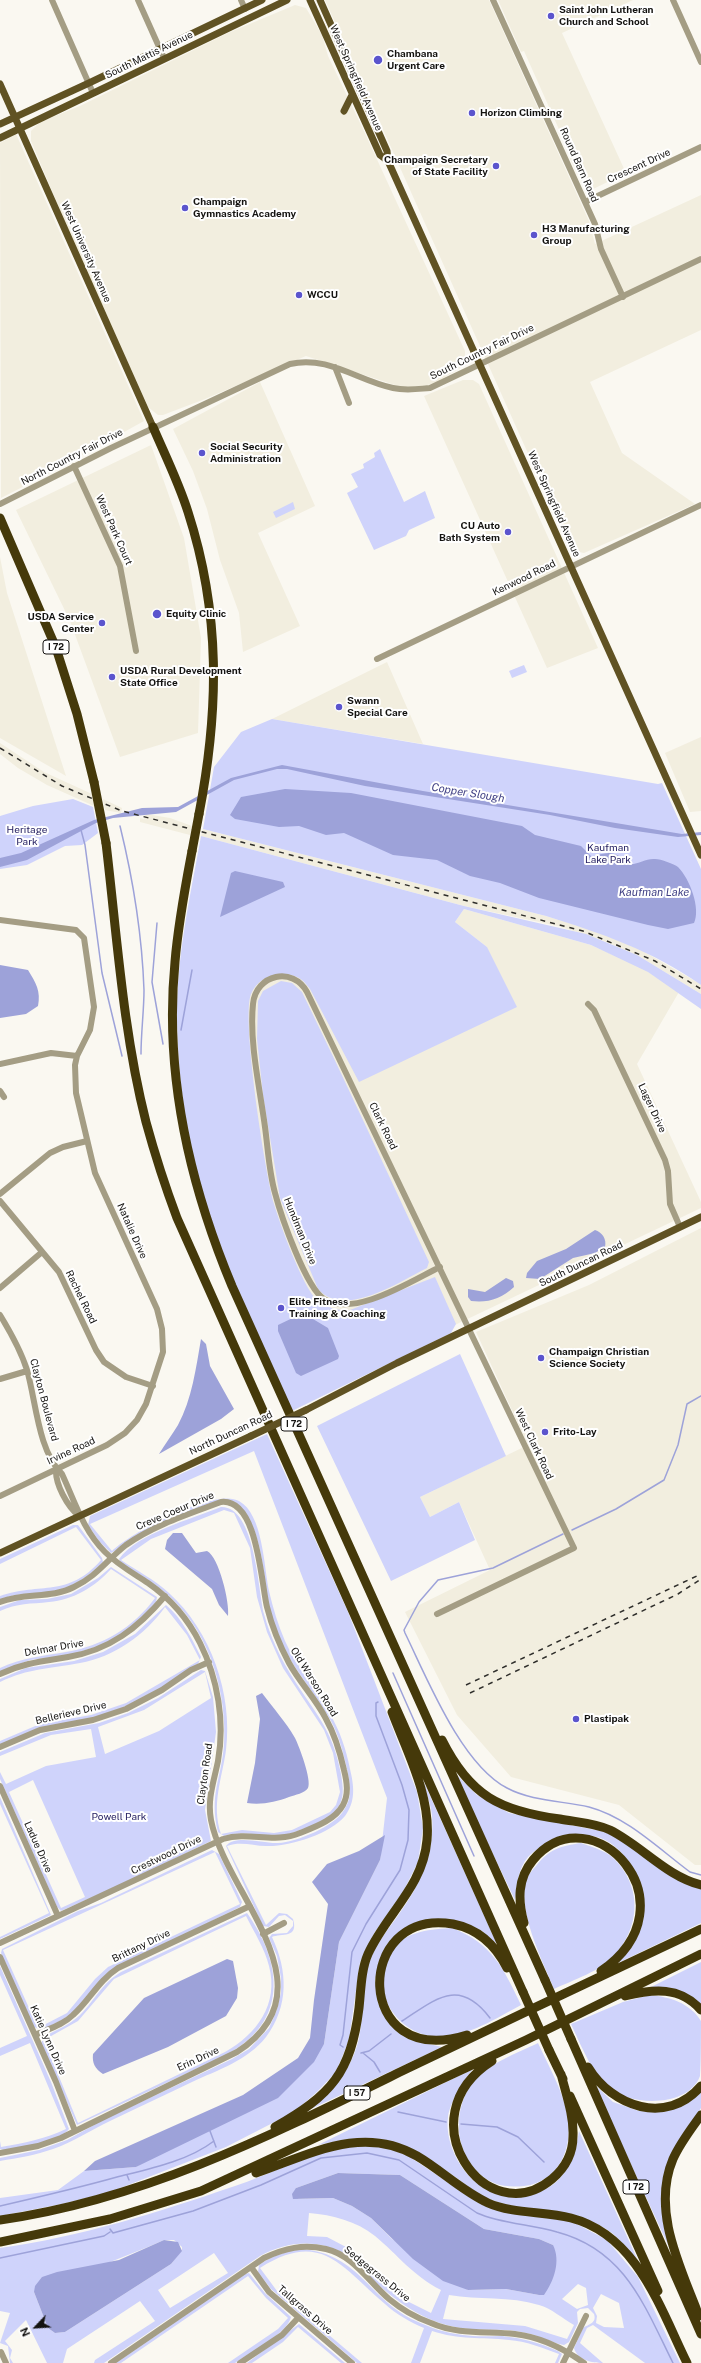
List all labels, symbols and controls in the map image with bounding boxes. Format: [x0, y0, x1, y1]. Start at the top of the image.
place label: Saint John Lutheran Church and School [559, 4, 654, 28]
marker: Saint John Lutheran Church and School [546, 11, 556, 21]
street label: West Springfield Avenue [327, 23, 385, 133]
street label: South Mattis Avenue [103, 29, 195, 81]
place label: Chambana Urgent Care [387, 48, 445, 72]
marker: Chambana Urgent Care [372, 54, 384, 66]
place label: Horizon Climbing [480, 107, 562, 119]
marker: Horizon Climbing [467, 108, 477, 118]
street label: Round Barn Road [557, 126, 601, 204]
street label: Crescent Drive [606, 146, 672, 186]
place label: Champaign Secretary of State Facility [384, 154, 488, 178]
marker: Champaign Secretary of State Facility [491, 161, 501, 171]
place label: Champaign Gymnastics Academy [193, 196, 296, 220]
street label: West University Avenue [58, 200, 114, 304]
marker: Champaign Gymnastics Academy [180, 203, 190, 213]
place label: H3 Manufacturing Group [542, 223, 630, 246]
marker: H3 Manufacturing Group [529, 230, 539, 240]
place label: WCCU [307, 289, 338, 301]
marker: WCCU [294, 290, 304, 300]
street label: South Country Fair Drive [428, 322, 536, 382]
street label: North Country Fair Drive [19, 426, 125, 488]
place label: Social Security Administration [210, 441, 283, 464]
marker: Social Security Administration [197, 448, 207, 458]
street label: West Springfield Avenue [525, 449, 583, 559]
street label: West Park Court [93, 493, 135, 567]
place label: CU Auto Bath System [439, 520, 500, 544]
marker: CU Auto Bath System [503, 527, 513, 537]
street label: Kenwood Road [490, 558, 558, 598]
marker: Equity Clinic [151, 608, 163, 620]
place label: Equity Clinic [166, 608, 226, 620]
place label: USDA Service Center [27, 611, 94, 634]
marker: USDA Service Center [97, 618, 107, 628]
road number: I 72 [43, 640, 69, 654]
place label: USDA Rural Development State Office [120, 665, 242, 688]
marker: USDA Rural Development State Office [107, 672, 117, 682]
place label: Swann Special Care [347, 695, 408, 718]
marker: Swann Special Care [334, 702, 344, 712]
water label: Copper Slough [430, 781, 506, 805]
park label: Heritage Park [7, 824, 47, 848]
park label: Kaufman Lake Park [585, 842, 631, 866]
water label: Kaufman Lake [619, 886, 689, 900]
street label: Lager Drive [635, 1081, 669, 1135]
street label: Clark Road [366, 1100, 400, 1152]
street label: Hundman Drive [281, 1196, 319, 1266]
street label: Natalie Drive [114, 1201, 150, 1261]
street label: South Duncan Road [537, 1239, 625, 1289]
street label: Rachel Road [63, 1268, 99, 1326]
place label: Elite Fitness Training & Coaching [289, 1296, 385, 1320]
marker: Elite Fitness Training & Coaching [276, 1303, 286, 1313]
place label: Champaign Christian Science Society [549, 1346, 649, 1370]
marker: Champaign Christian Science Society [536, 1353, 546, 1363]
street label: Clayton Boulevard [27, 1357, 61, 1443]
street label: West Clark Road [512, 1407, 556, 1481]
street label: North Duncan Road [188, 1408, 274, 1458]
road number: I 72 [281, 1417, 307, 1431]
place label: Frito-Lay [553, 1426, 597, 1438]
marker: Frito-Lay [540, 1427, 550, 1437]
street label: Irvine Road [45, 1435, 97, 1467]
street label: Creve Coeur Drive [134, 1489, 216, 1533]
street label: Delmar Drive [23, 1637, 85, 1659]
street label: Old Warson Road [288, 1645, 340, 1719]
street label: Bellerieve Drive [34, 1699, 108, 1727]
place label: Plastipak [584, 1713, 629, 1725]
marker: Plastipak [571, 1714, 581, 1724]
street label: Clayton Road [195, 1743, 215, 1805]
park label: Powell Park [92, 1811, 146, 1823]
street label: Ladue Drive [21, 1819, 55, 1875]
street label: Crestwood Drive [129, 1833, 203, 1877]
street label: Brittany Drive [110, 1927, 172, 1965]
street label: Katie Lynn Drive [27, 2003, 69, 2077]
street label: Erin Drive [175, 2044, 221, 2074]
road number: I 57 [344, 2086, 370, 2100]
road number: I 72 [623, 2180, 649, 2194]
street label: Sedgegrass Drive [341, 2244, 413, 2304]
street label: Tallgrass Drive [275, 2283, 335, 2337]
north arrow [16, 2307, 56, 2347]
text: N [18, 2326, 32, 2339]

